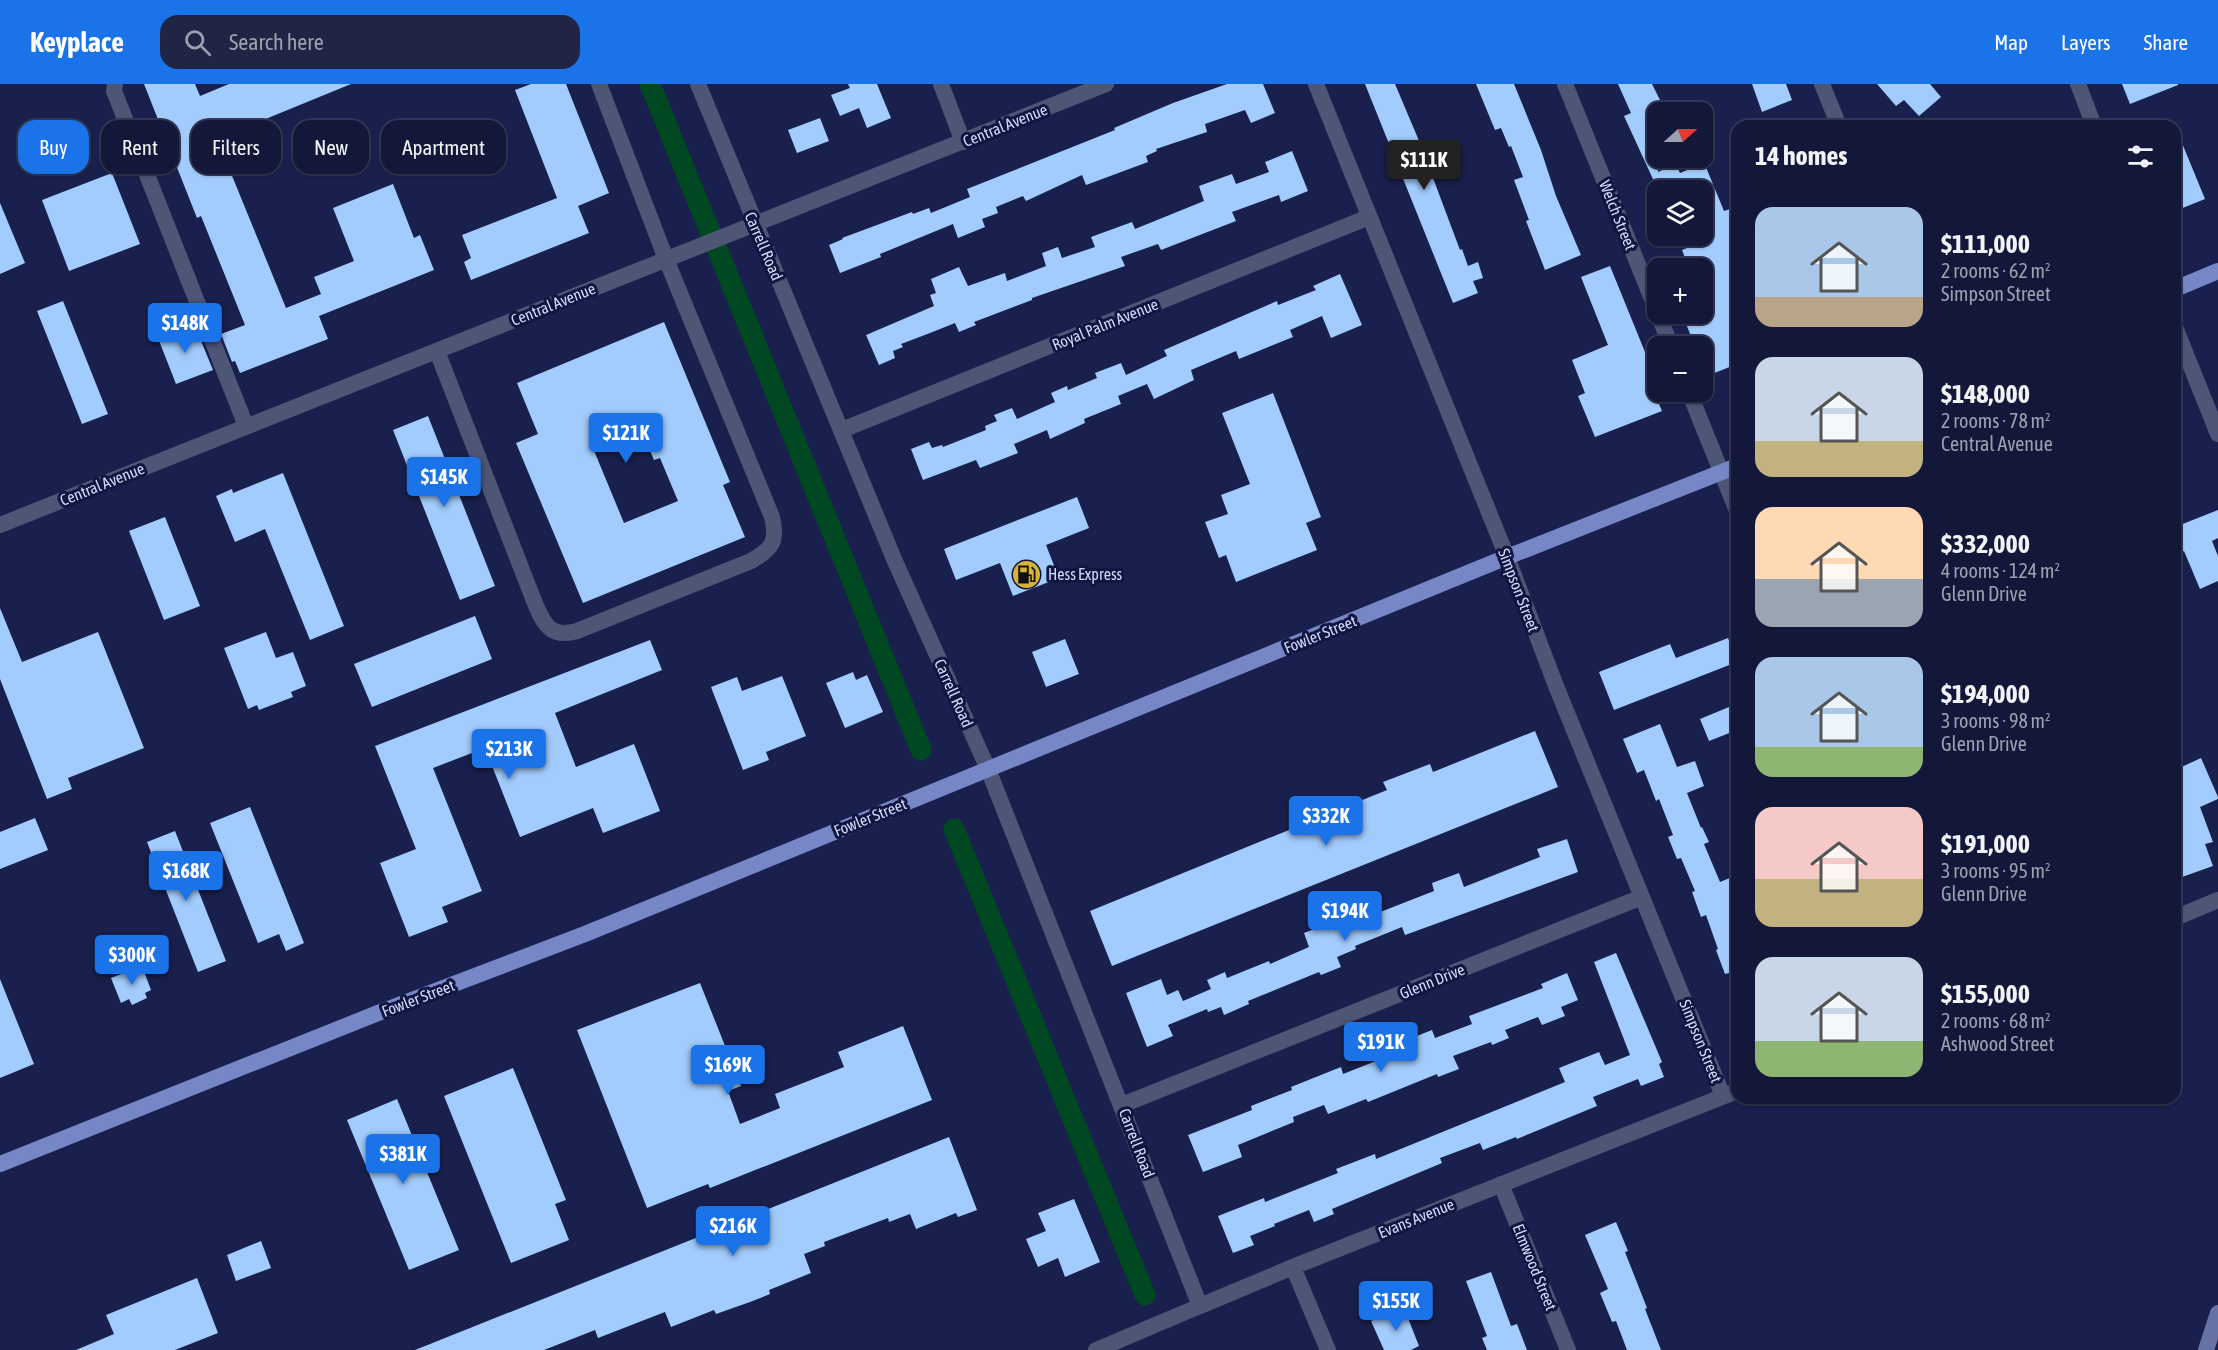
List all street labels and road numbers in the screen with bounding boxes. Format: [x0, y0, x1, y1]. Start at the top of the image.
street label: Central Avenue [960, 100, 1050, 150]
street label: Welch Street [1596, 178, 1640, 253]
street label: Carrell Road [742, 209, 786, 283]
street label: Central Avenue [508, 279, 598, 329]
street label: Royal Palm Avenue [1049, 295, 1161, 354]
street label: Central Avenue [57, 459, 147, 509]
street label: Simpson Street [1494, 546, 1543, 635]
street label: Fowler Street [1281, 611, 1359, 657]
street label: Carrell Road [931, 656, 977, 730]
street label: Fowler Street [831, 794, 909, 840]
street label: Glenn Drive [1397, 960, 1467, 1002]
street label: Fowler Street [379, 976, 457, 1020]
street label: Simpson Street [1675, 997, 1726, 1086]
street label: Carrell Road [1116, 1106, 1158, 1180]
street label: Evans Avenue [1375, 1195, 1457, 1241]
street label: Elmwood Street [1509, 1221, 1561, 1313]

